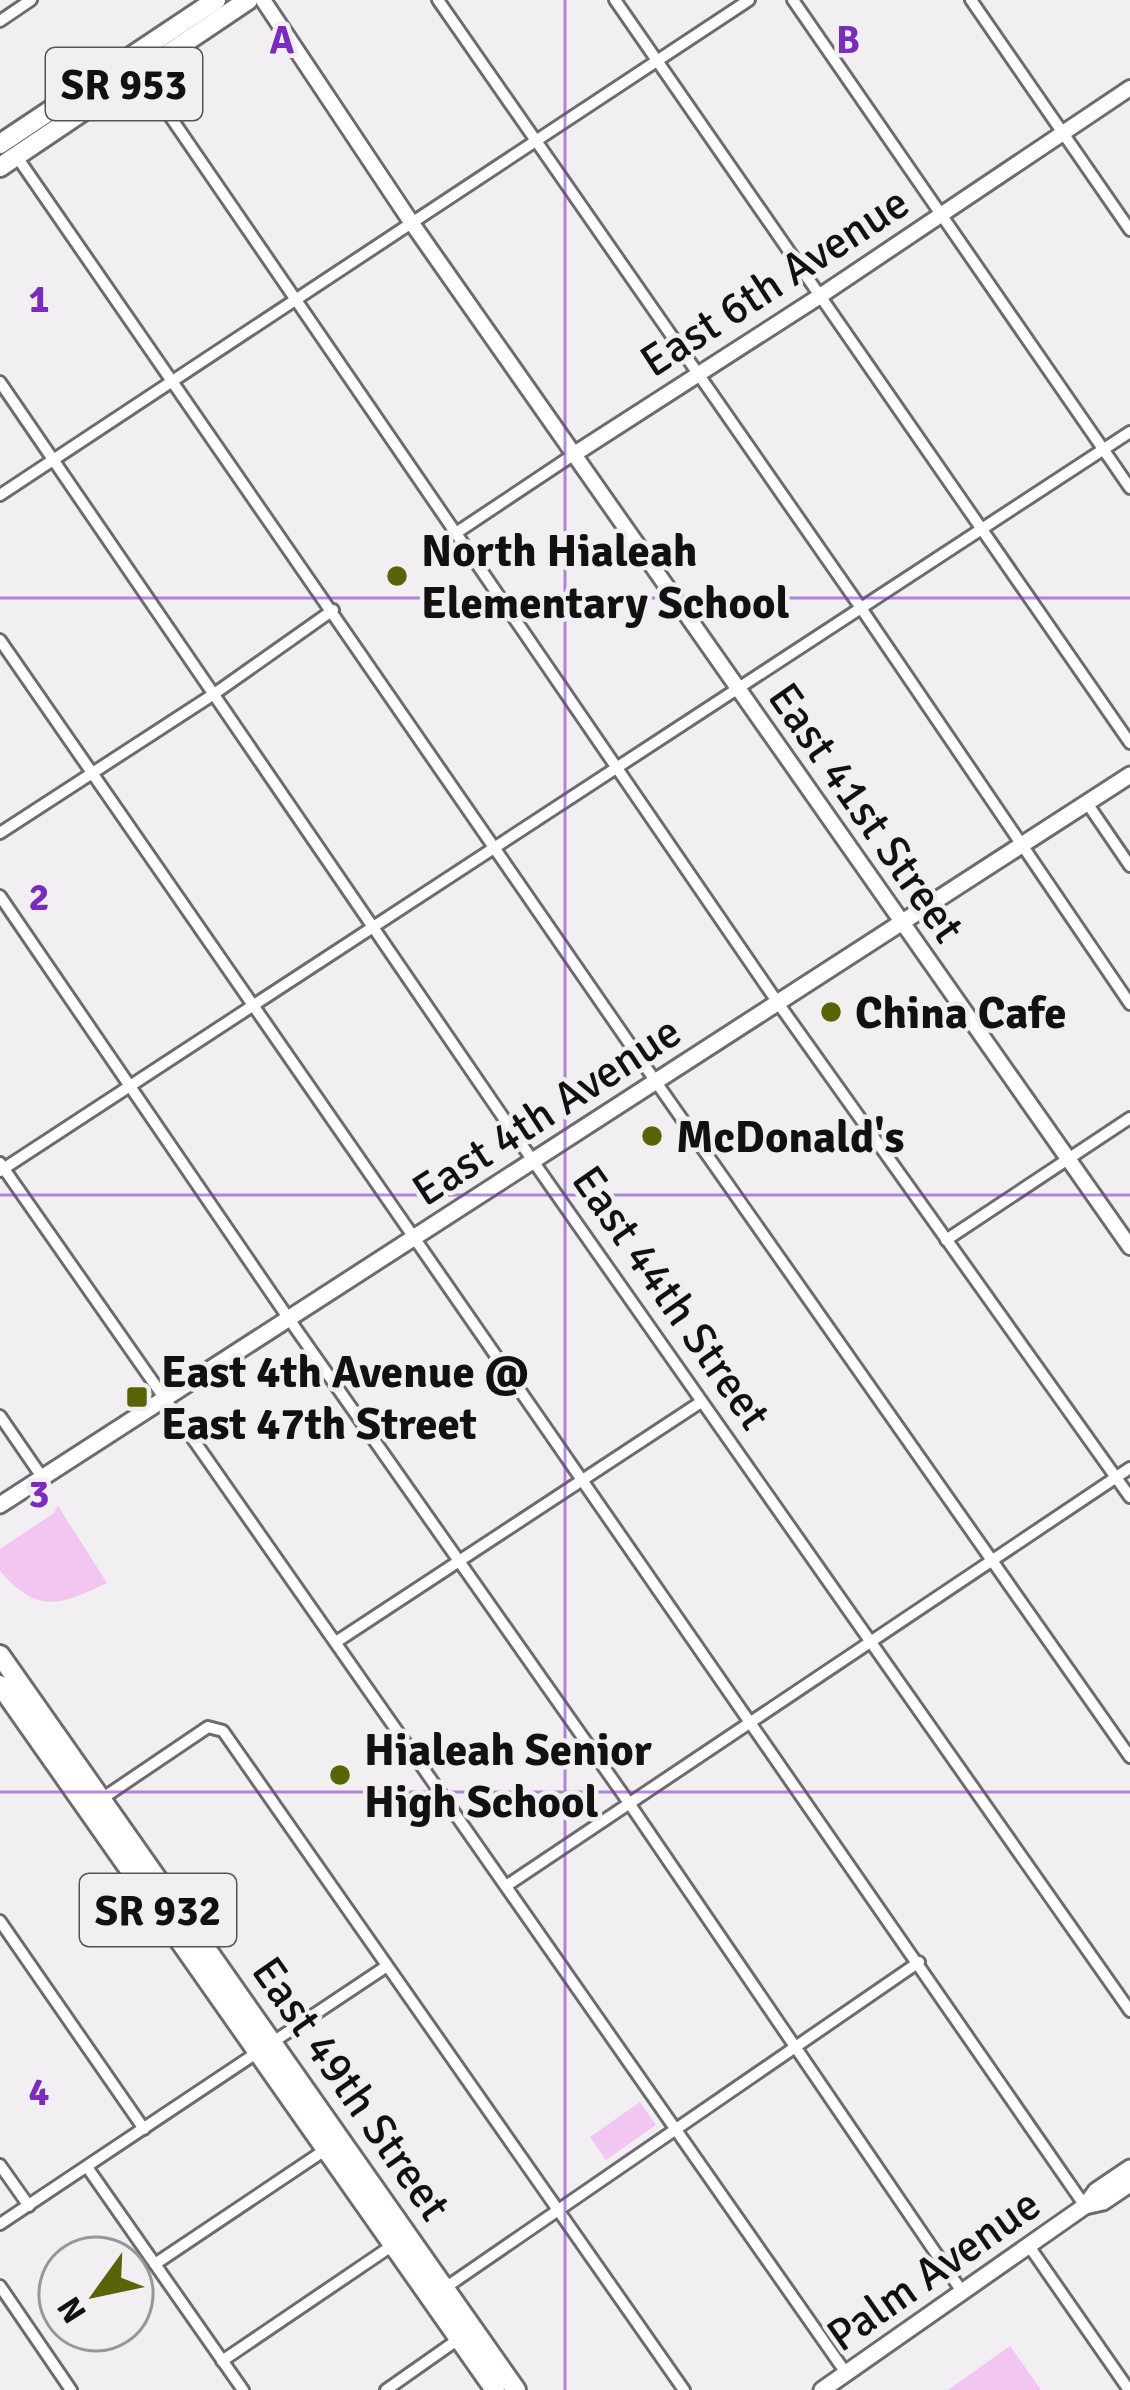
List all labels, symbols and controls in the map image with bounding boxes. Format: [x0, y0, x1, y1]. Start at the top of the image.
text: A [270, 16, 295, 64]
text: B [836, 16, 860, 64]
road number: SR 953 [46, 48, 202, 120]
street label: East 6th Avenue [630, 175, 919, 389]
text: 1 [28, 275, 50, 323]
place label: North Hialeah Elementary School [421, 524, 790, 631]
marker: North Hialeah Elementary School [384, 563, 410, 589]
street label: East 41st Street [756, 672, 976, 953]
text: 2 [28, 873, 50, 921]
place label: China Cafe [855, 986, 1067, 1041]
marker: China Cafe [818, 999, 844, 1025]
street label: East 4th Avenue [402, 1004, 691, 1218]
place label: McDonald's [676, 1110, 904, 1165]
marker: McDonald's [639, 1123, 665, 1149]
street label: East 44th Street [560, 1155, 782, 1440]
place label: East 4th Avenue @ East 47th Street [161, 1345, 529, 1452]
marker: East 4th Avenue @ East 47th Street [124, 1384, 150, 1410]
text: 3 [28, 1470, 50, 1518]
place label: Hialeah Senior High School [364, 1723, 652, 1830]
marker: Hialeah Senior High School [327, 1762, 353, 1788]
road number: SR 932 [80, 1874, 236, 1946]
street label: East 49th Street [240, 1946, 462, 2231]
text: 4 [28, 2068, 50, 2116]
street label: Palm Avenue [817, 2177, 1051, 2364]
north arrow [36, 2234, 156, 2354]
text: N [49, 2289, 96, 2330]

